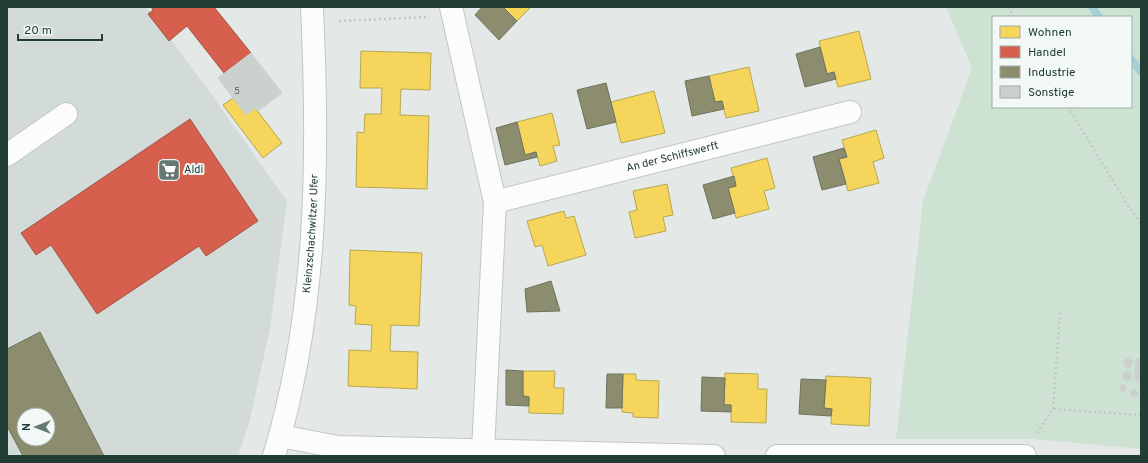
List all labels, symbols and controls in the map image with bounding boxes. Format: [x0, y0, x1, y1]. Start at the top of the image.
scale bar [18, 16, 102, 42]
legend [992, 16, 1132, 108]
text: 20 m [24, 23, 52, 39]
text: Wohnen [1028, 25, 1072, 41]
text: Handel [1028, 45, 1066, 61]
text: Industrie [1028, 65, 1076, 81]
text: Sonstige [1028, 85, 1074, 101]
house number: 5 [234, 86, 240, 97]
street label: An der Schiffswerft [625, 139, 720, 175]
supermarket icon: Aldi [156, 157, 182, 183]
place label: Aldi [184, 163, 203, 177]
street label: Kleinzschachwitzer Ufer [300, 173, 322, 294]
north arrow [16, 407, 56, 447]
text: N [20, 423, 34, 431]

